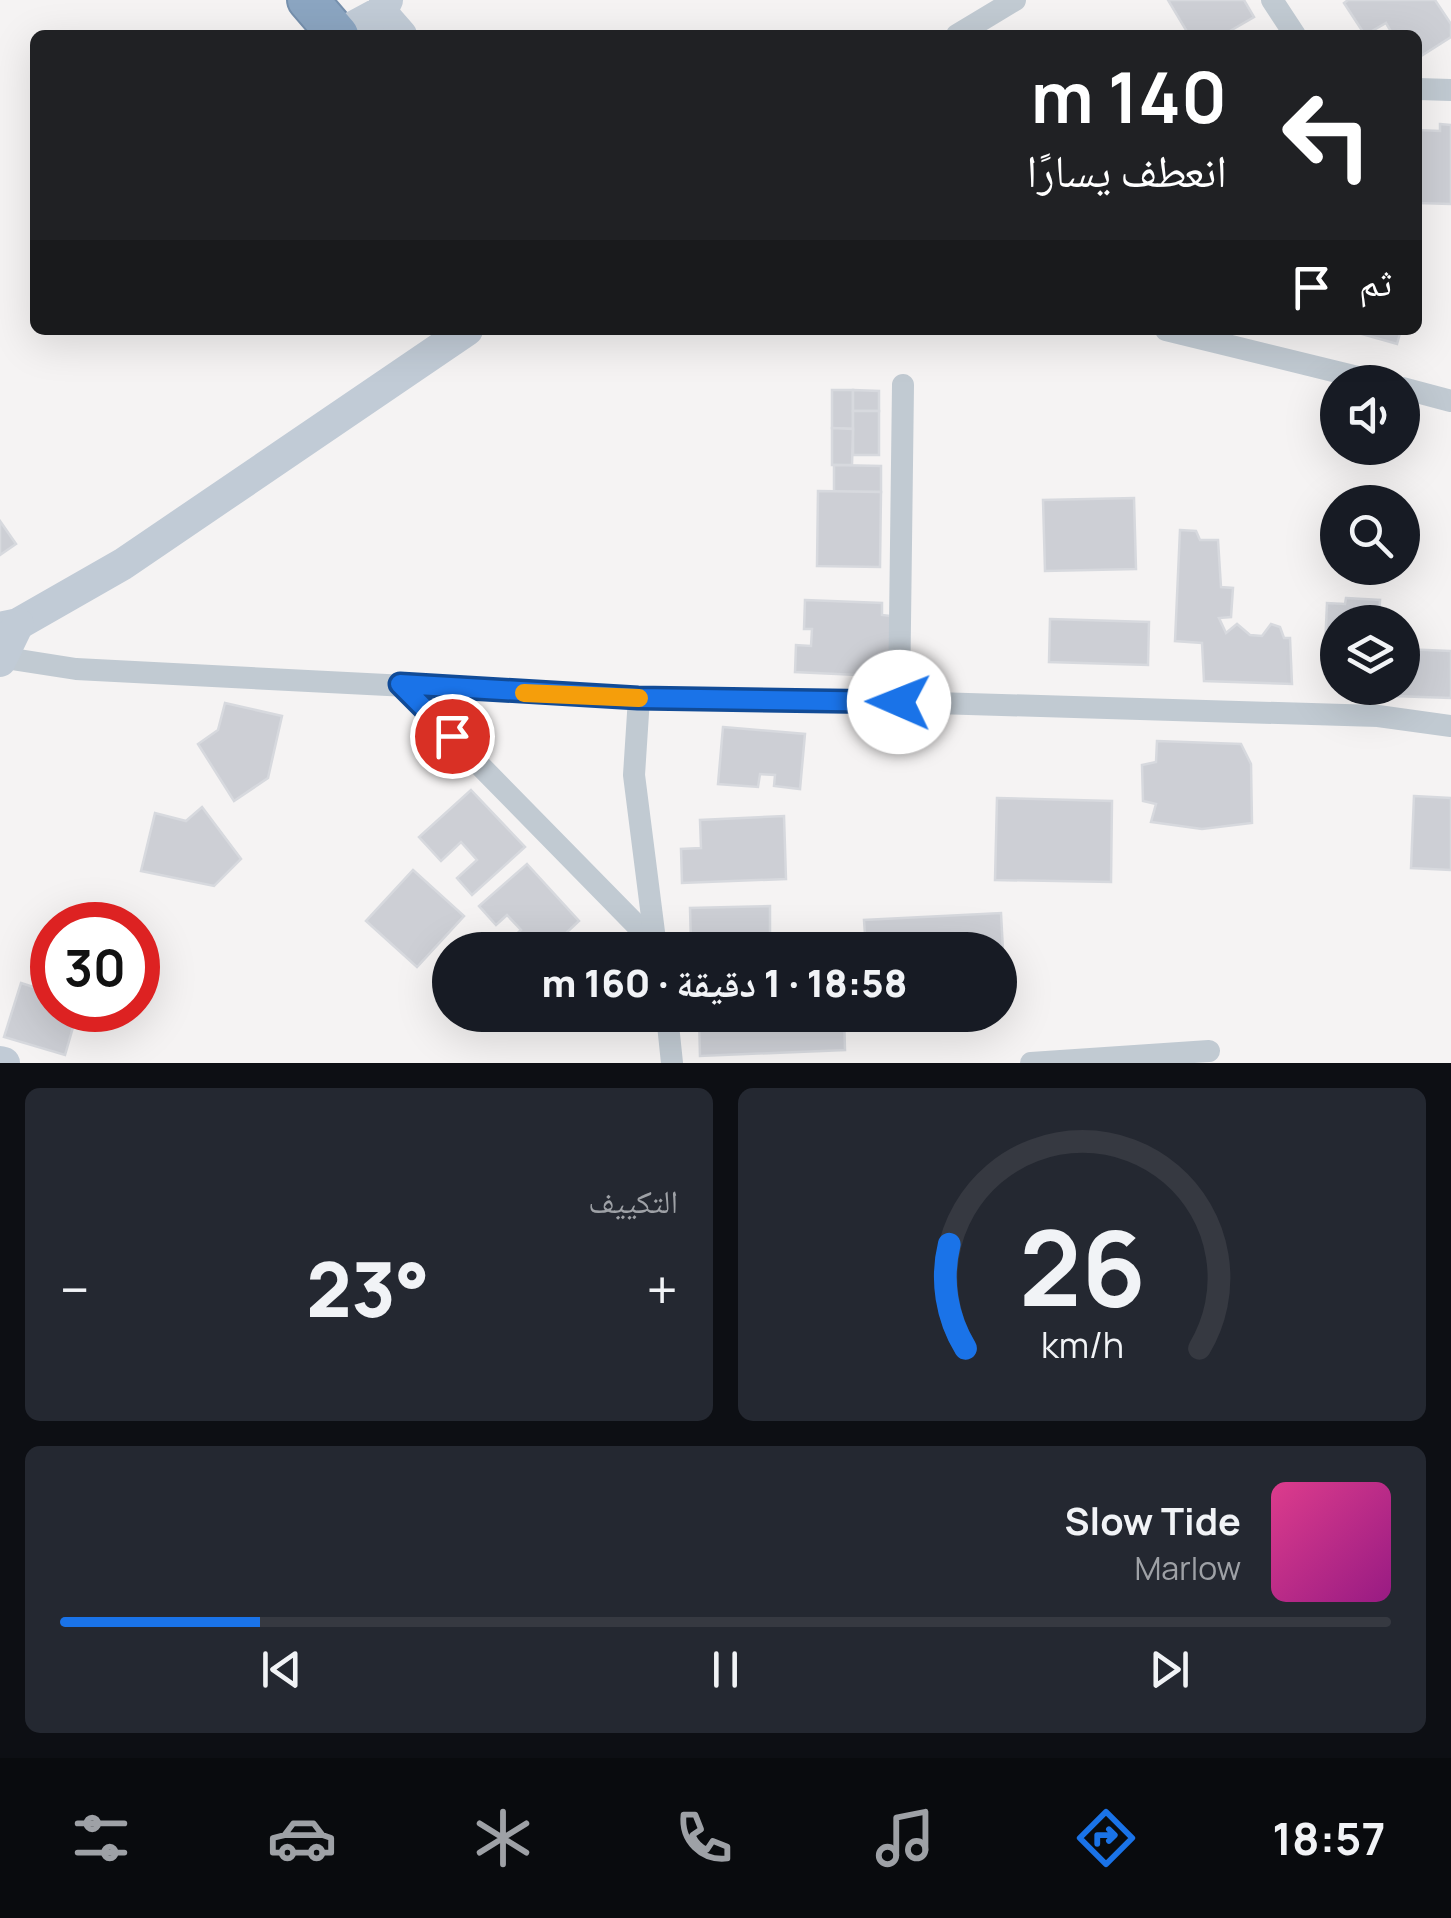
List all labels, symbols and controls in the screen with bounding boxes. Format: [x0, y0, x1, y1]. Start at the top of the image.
text: 140 m [1031, 48, 1227, 144]
icon: left [1262, 70, 1392, 200]
text: انعطف يسارًا [1026, 139, 1227, 201]
text: ثم [1359, 255, 1392, 307]
icon: arrive [1284, 260, 1339, 315]
map controls [1320, 365, 1420, 705]
button: sound [1320, 365, 1420, 465]
button: search [1320, 485, 1420, 585]
button: layers [1320, 605, 1420, 705]
position arrow [847, 650, 951, 754]
pin [410, 694, 495, 779]
icon: arrive [425, 709, 480, 764]
speed limit sign: 30 [30, 902, 160, 1032]
text: 18:58 · 1 دقيقة · 160 m [542, 956, 907, 1008]
text: التكييف [588, 1179, 678, 1223]
text: 26 [1019, 1195, 1145, 1337]
text: 23° [306, 1237, 430, 1340]
text: − [60, 1251, 90, 1327]
text: + [646, 1251, 678, 1327]
text: km/h [1040, 1320, 1124, 1369]
text: Slow Tide [1065, 1494, 1241, 1546]
text: Marlow [1134, 1546, 1241, 1590]
icon: previous [254, 1642, 309, 1697]
icon: pause [698, 1642, 753, 1697]
icon: next [1142, 1642, 1197, 1697]
icon: filters [66, 1803, 136, 1873]
icon: car [267, 1803, 337, 1873]
icon: climate [468, 1803, 538, 1873]
icon: phone [669, 1803, 739, 1873]
icon: music [870, 1803, 940, 1873]
icon: directions [1071, 1803, 1141, 1873]
text: 18:57 [1272, 1807, 1385, 1869]

